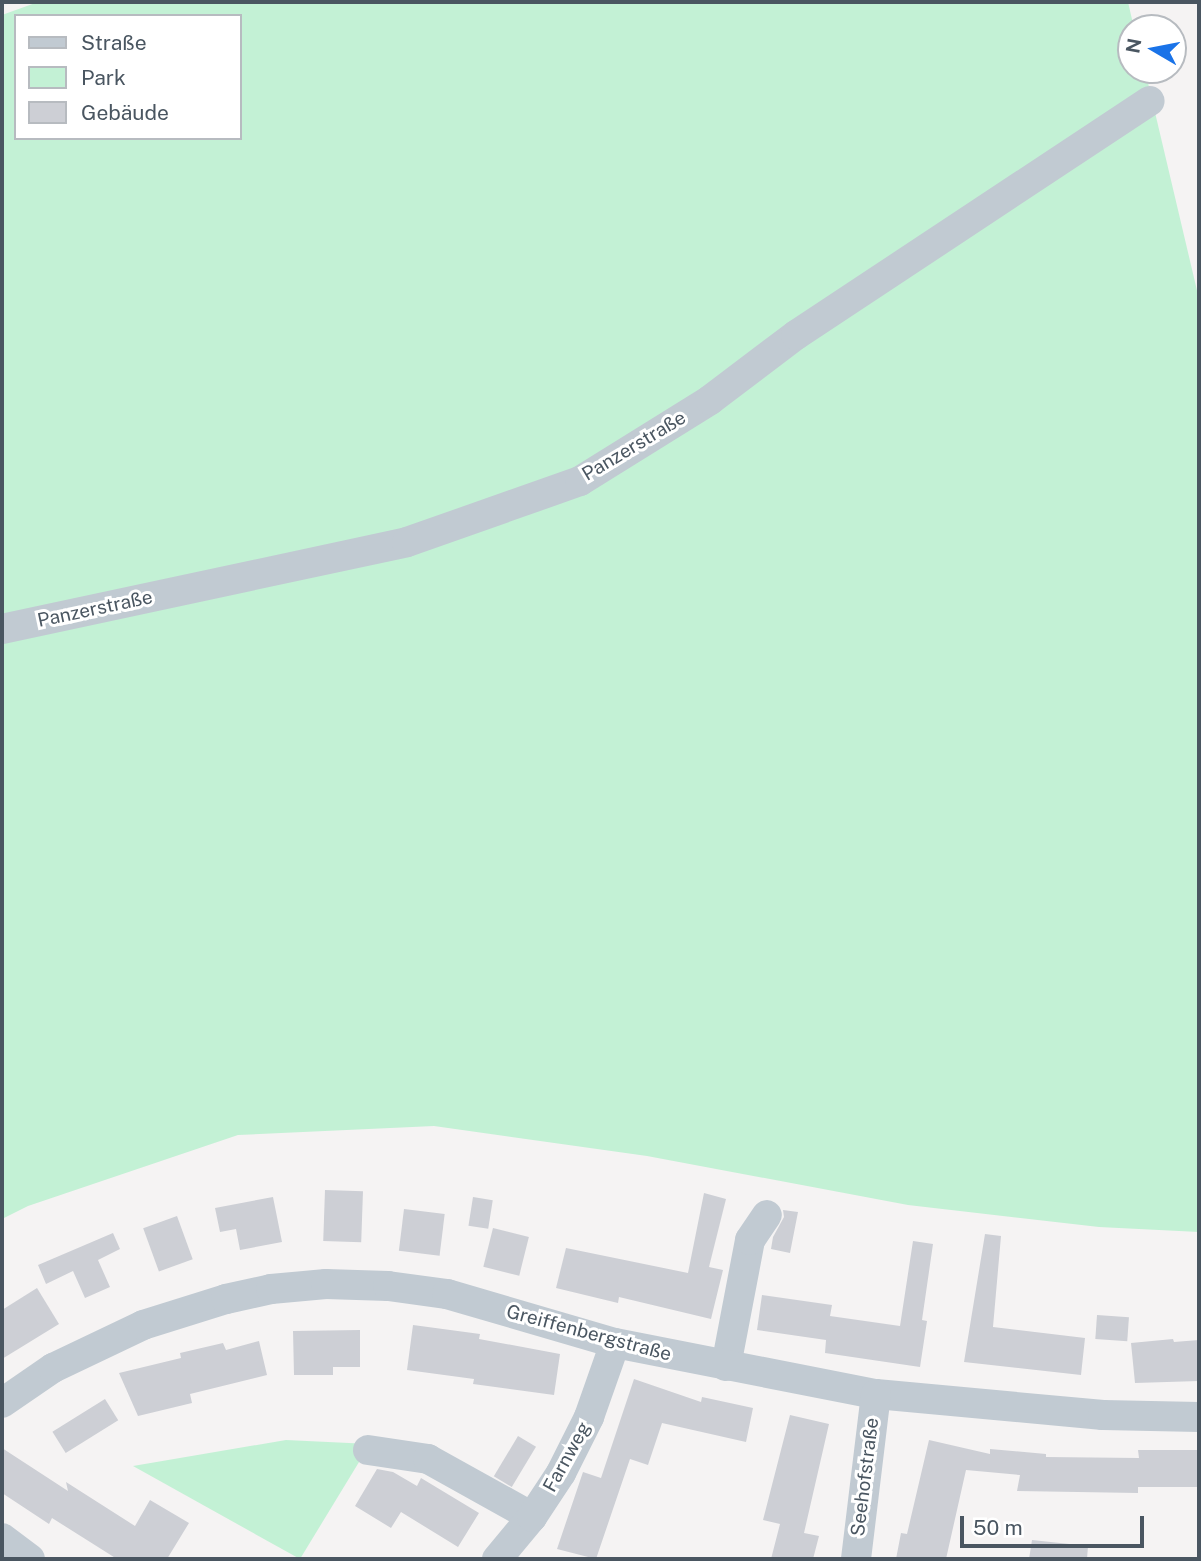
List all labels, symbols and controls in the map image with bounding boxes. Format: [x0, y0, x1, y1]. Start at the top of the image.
legend [14, 14, 242, 140]
north arrow [1117, 14, 1187, 84]
text: Straße [81, 30, 147, 55]
text: N [1121, 36, 1145, 55]
text: Park [81, 65, 126, 90]
text: Gebäude [81, 100, 169, 125]
street label: Panzerstraße [578, 406, 690, 486]
street label: Panzerstraße [35, 586, 155, 632]
street label: Greiffenbergstraße [504, 1300, 674, 1366]
street label: Seehofstraße [846, 1416, 884, 1538]
street label: Farnweg [538, 1418, 596, 1496]
scale bar [963, 1502, 1147, 1546]
text: 50 m [973, 1515, 1023, 1540]

